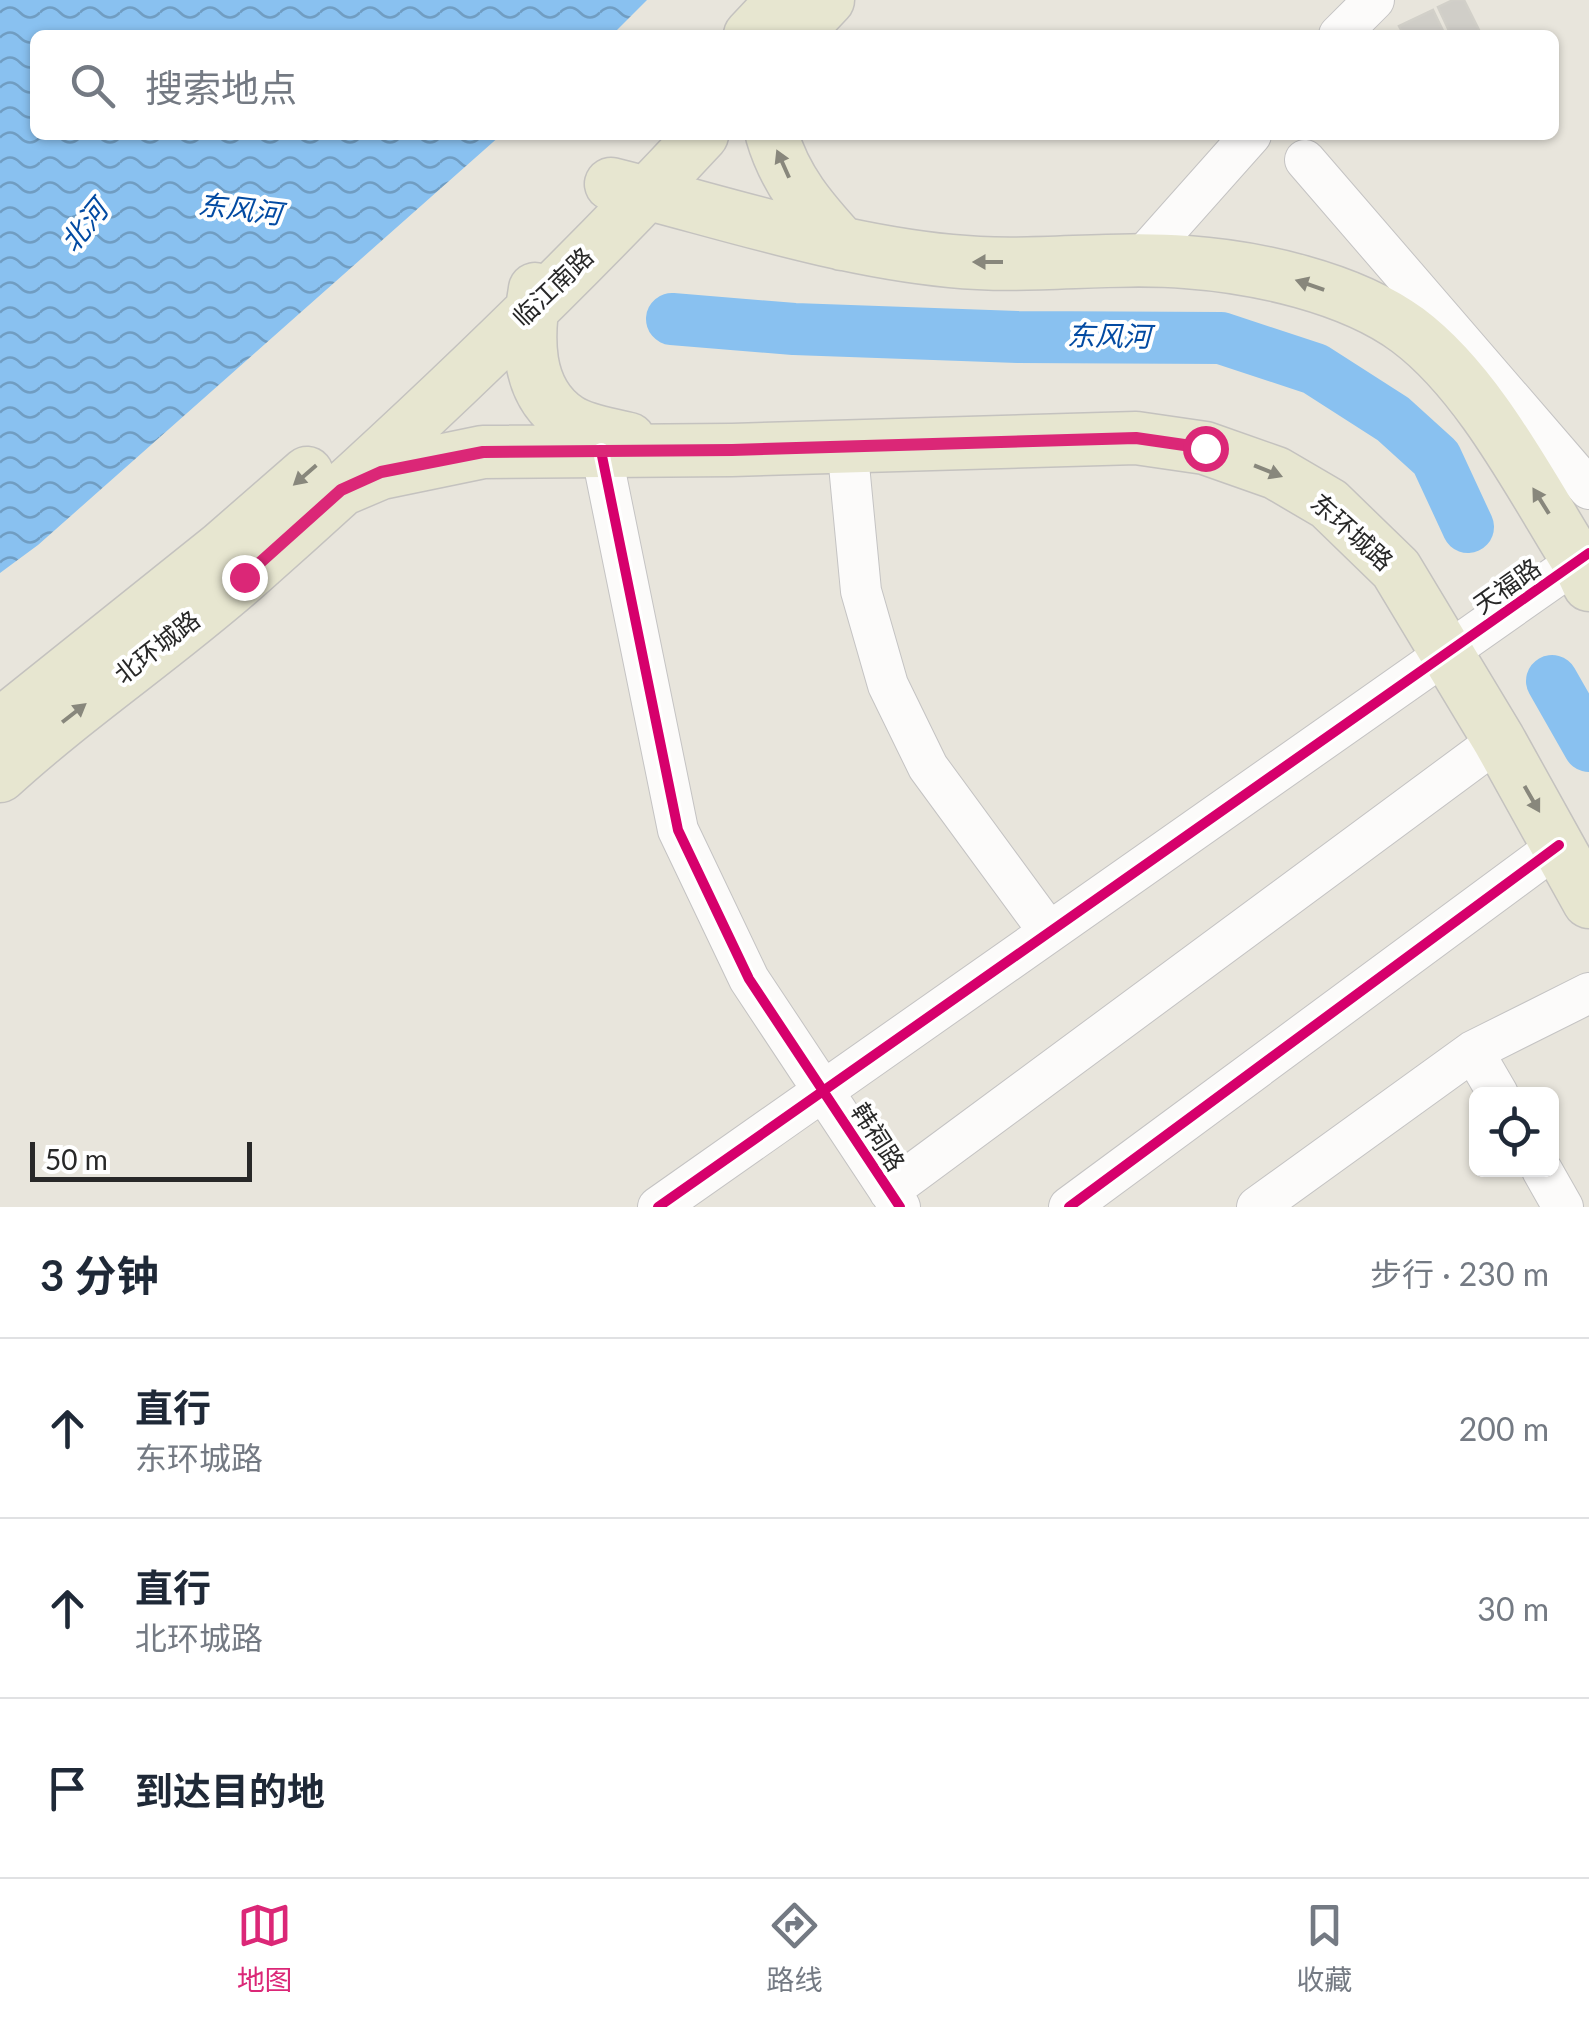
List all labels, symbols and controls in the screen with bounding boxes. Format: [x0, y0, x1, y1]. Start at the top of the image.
search box [30, 30, 1559, 140]
icon: search [65, 58, 120, 113]
text: 搜索地点 [145, 64, 297, 110]
one-way arrow [775, 149, 791, 179]
water label: 东风河 [196, 186, 289, 231]
water label: 北河 [52, 189, 117, 258]
street label: 临江南路 [506, 241, 599, 332]
one-way arrow [972, 254, 1004, 270]
one-way arrow [1295, 277, 1325, 292]
water label: 东风河 [1067, 317, 1156, 353]
route start [1183, 426, 1229, 472]
one-way arrow [293, 463, 318, 485]
one-way arrow [1253, 463, 1283, 479]
street label: 东环城路 [1305, 487, 1400, 576]
one-way arrow [1532, 487, 1550, 514]
street label: 天福路 [1467, 551, 1546, 619]
route end [222, 555, 268, 601]
street label: 北环城路 [108, 604, 205, 689]
one-way arrow [62, 703, 87, 724]
one-way arrow [1524, 784, 1541, 813]
map controls [1469, 1087, 1559, 1177]
button: locate [1469, 1087, 1559, 1177]
street label: 韩祠路 [846, 1097, 912, 1176]
scale bar [30, 1137, 252, 1182]
text: 50 m [45, 1142, 108, 1176]
text: 3 分钟 [40, 1250, 159, 1300]
text: 步行 · 230 m [1370, 1254, 1549, 1293]
text: 直行 [135, 1384, 211, 1430]
icon: ahead [40, 1401, 95, 1456]
text: 200 m [1459, 1409, 1549, 1448]
text: 东环城路 [135, 1438, 263, 1477]
text: 直行 [135, 1564, 211, 1610]
icon: ahead [40, 1581, 95, 1636]
text: 30 m [1477, 1589, 1549, 1628]
text: 北环城路 [135, 1618, 263, 1657]
icon: arrive [40, 1761, 95, 1816]
text: 到达目的地 [135, 1767, 325, 1813]
tab: 地图 [237, 1898, 293, 1998]
tab: 路线 [766, 1898, 822, 1998]
tab: 收藏 [1296, 1898, 1352, 1998]

